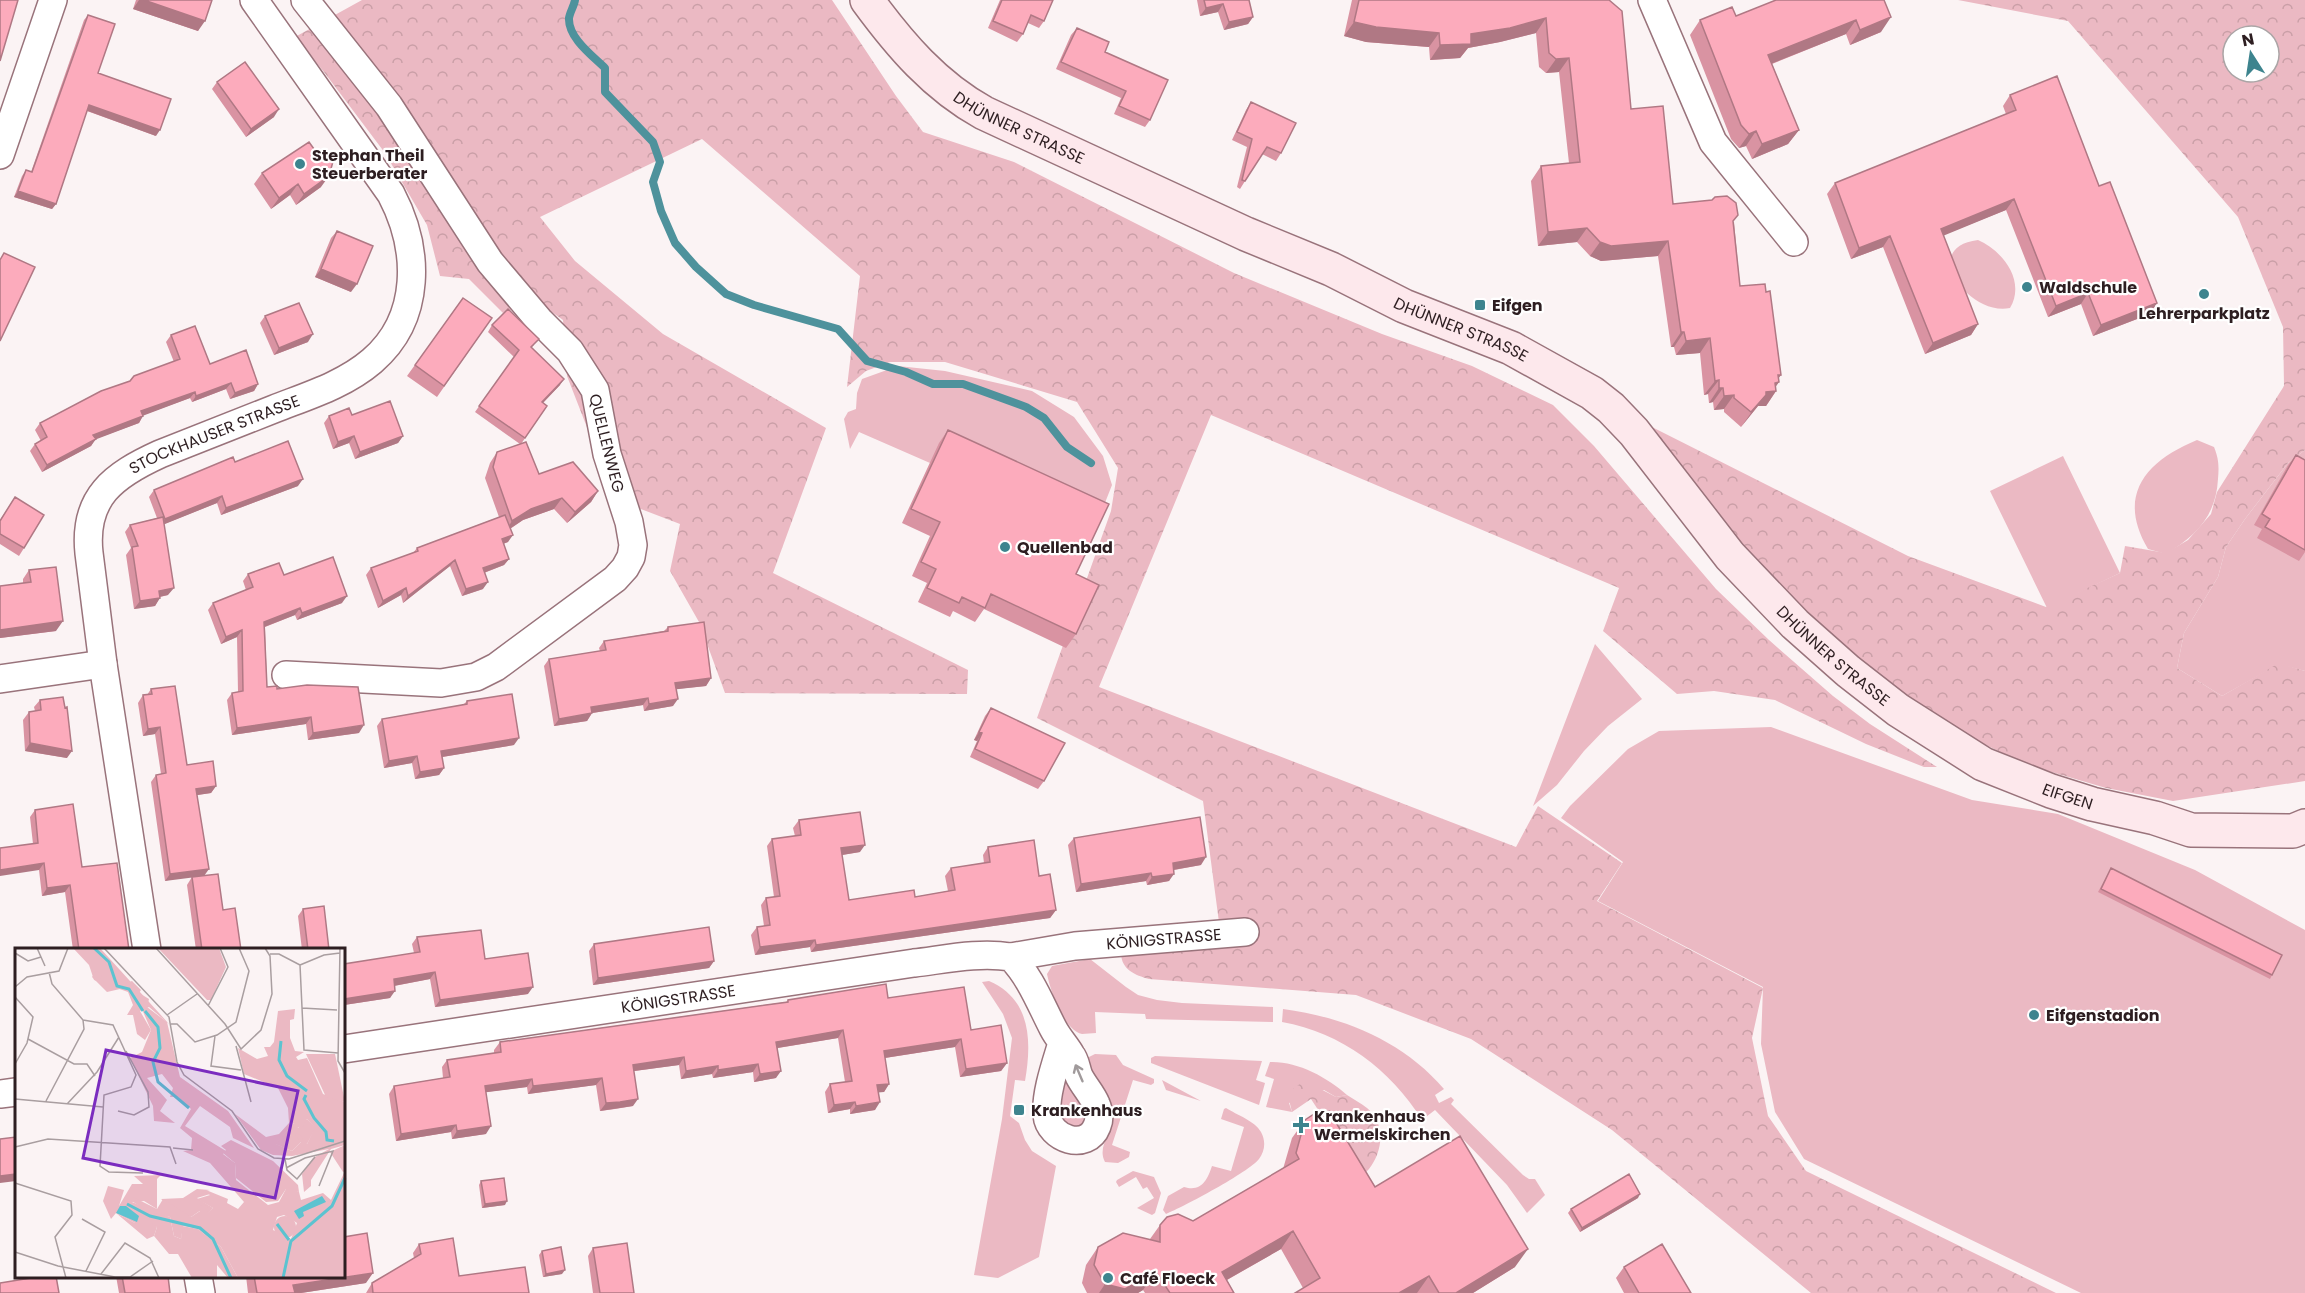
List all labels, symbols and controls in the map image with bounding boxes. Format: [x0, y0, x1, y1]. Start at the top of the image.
north arrow [2221, 24, 2281, 84]
text: N [2240, 27, 2256, 52]
street label: DHÜNNER STRASSE [949, 86, 1088, 170]
place label: Stephan Theil Steuerberater [312, 144, 427, 185]
marker: Stephan Theil Steuerberater [293, 157, 307, 171]
place label: Waldschule [2039, 276, 2137, 299]
marker: Waldschule [2020, 280, 2034, 294]
marker: Lehrerparkplatz [2197, 287, 2211, 301]
street label: DHÜNNER STRASSE [1390, 292, 1533, 367]
place label: Eifgen [1492, 294, 1543, 317]
marker: Eifgen [1473, 298, 1487, 312]
place label: Lehrerparkplatz [2138, 302, 2270, 325]
street label: STOCKHAUSER STRASSE [125, 389, 303, 480]
street label: QUELLENWEG [583, 391, 630, 495]
place label: Quellenbad [1017, 536, 1113, 559]
marker: Quellenbad [998, 540, 1012, 554]
street label: DHÜNNER STRASSE [1771, 600, 1895, 712]
street label: EIFGEN [2039, 778, 2096, 816]
street label: KÖNIGSTRASSE [1105, 923, 1222, 955]
inset map [15, 948, 345, 1278]
street label: KÖNIGSTRASSE [620, 979, 737, 1019]
place label: Eifgenstadion [2046, 1004, 2160, 1027]
marker: Eifgenstadion [2027, 1008, 2041, 1022]
one-way arrow [1073, 1065, 1084, 1083]
place label: Krankenhaus [1031, 1099, 1143, 1122]
marker: Krankenhaus [1012, 1103, 1026, 1117]
place label: Krankenhaus Wermelskirchen [1314, 1105, 1451, 1146]
marker: Krankenhaus Wermelskirchen [1292, 1116, 1310, 1134]
place label: Café Floeck [1120, 1267, 1215, 1290]
marker: Café Floeck [1101, 1271, 1115, 1285]

